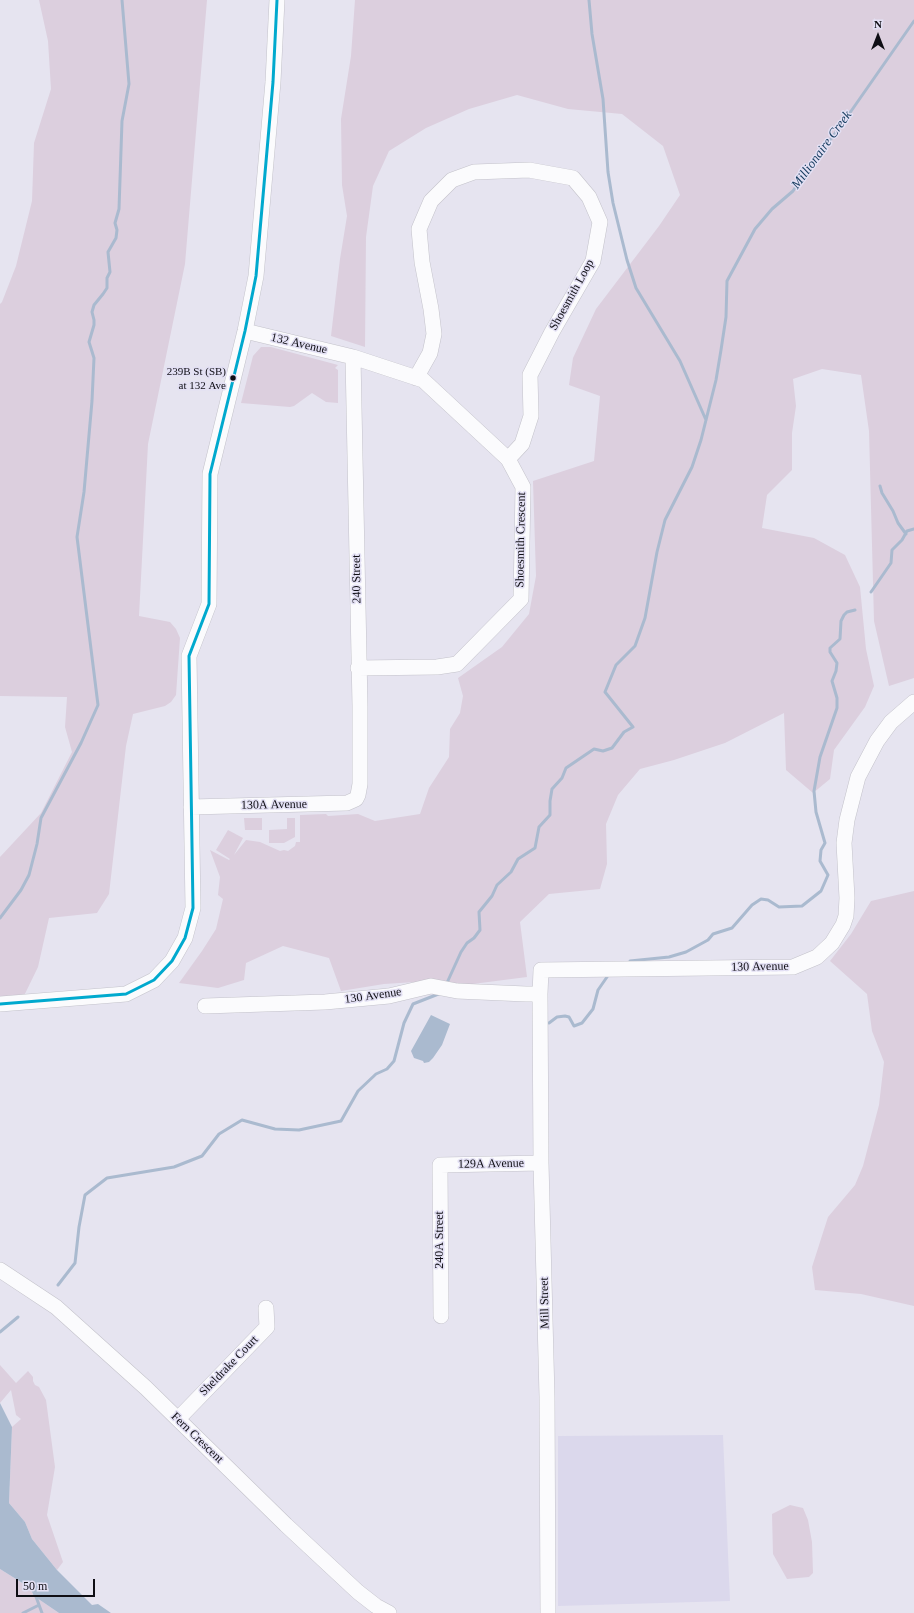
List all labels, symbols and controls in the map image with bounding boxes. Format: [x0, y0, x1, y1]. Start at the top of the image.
north arrow [858, 16, 898, 56]
text: N [874, 18, 882, 30]
water label: Millionaire Creek [788, 108, 856, 192]
street label: Shoesmith Loop [547, 257, 597, 333]
street label: 132 Avenue [269, 331, 329, 357]
place label: 239B St (SB) at 132 Ave [167, 365, 226, 391]
marker: 239B St (SB) at 132 Ave [228, 373, 238, 383]
street label: Shoesmith Crescent [513, 492, 529, 588]
street label: 240 Street [349, 554, 365, 604]
street label: 130A Avenue [241, 797, 307, 813]
street label: 130 Avenue [731, 959, 789, 975]
street label: 130 Avenue [344, 985, 402, 1007]
street label: 129A Avenue [458, 1156, 524, 1172]
street label: 240A Street [433, 1211, 447, 1269]
street label: Mill Street [537, 1277, 553, 1329]
street label: Sheldrake Court [197, 1333, 261, 1399]
street label: Fern Crescent [168, 1410, 226, 1466]
scale bar [18, 1571, 97, 1597]
text: 50 m [23, 1579, 47, 1593]

